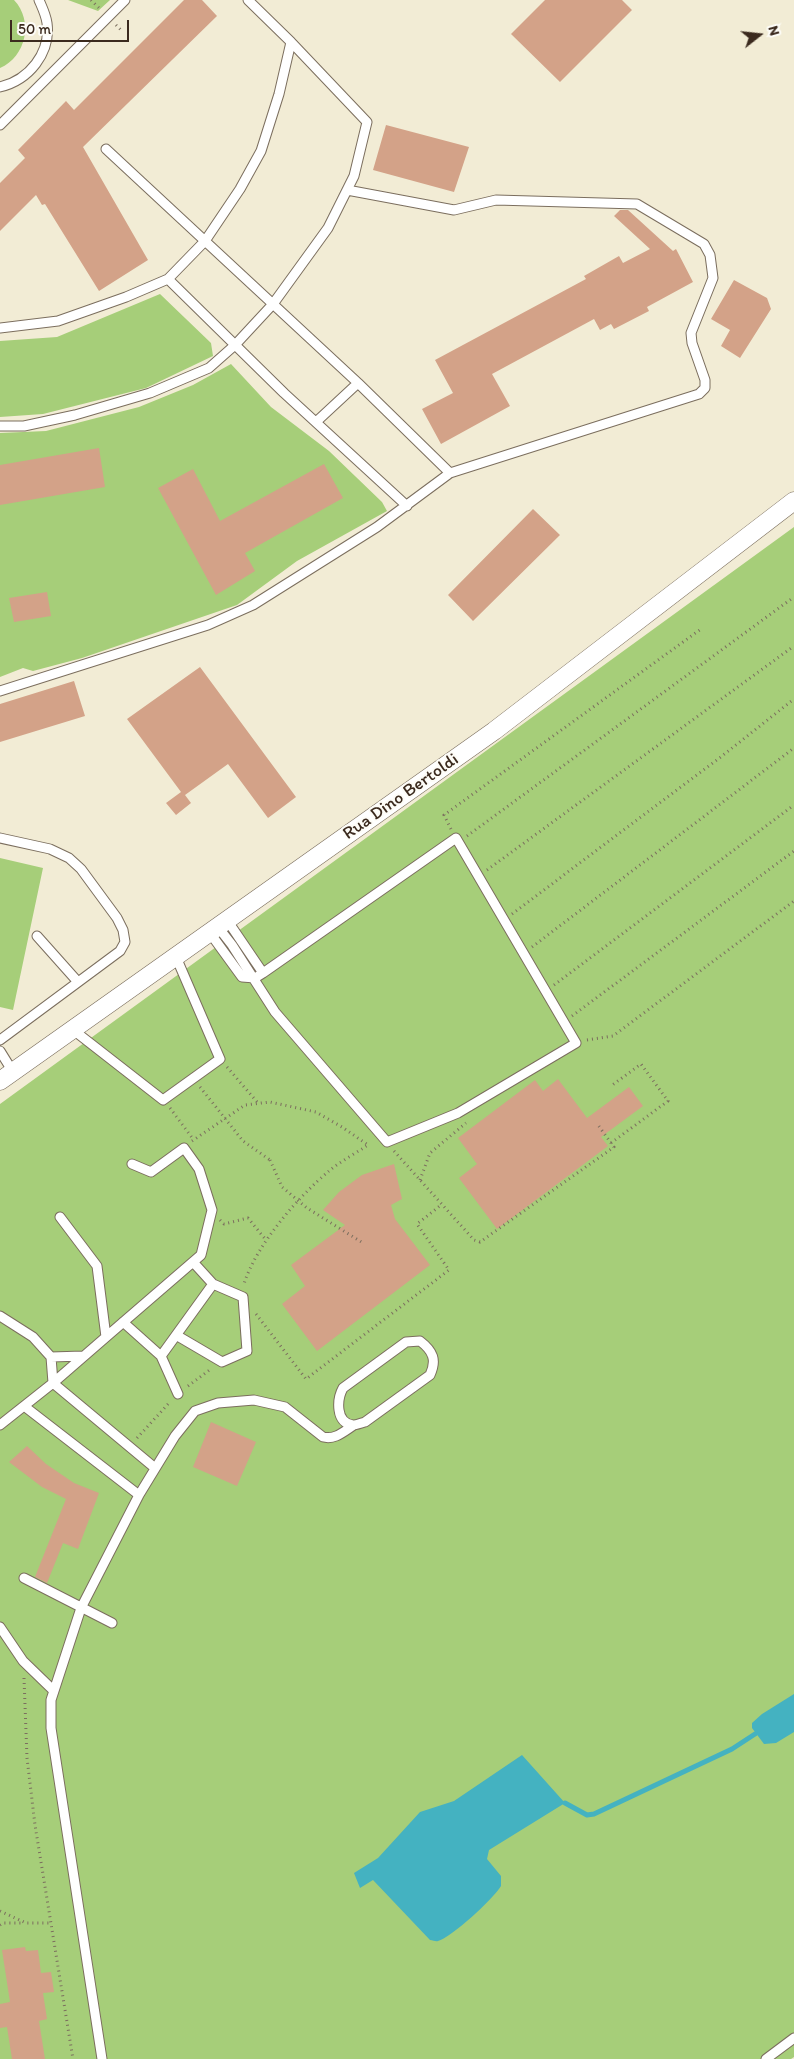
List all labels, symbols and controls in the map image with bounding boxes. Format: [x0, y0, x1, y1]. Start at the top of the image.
scale bar [12, 10, 131, 42]
north arrow [734, 10, 784, 60]
text: 50 m [18, 20, 51, 38]
text: N [764, 24, 783, 38]
street label: Rua Dino Bertoldi [339, 749, 463, 845]

